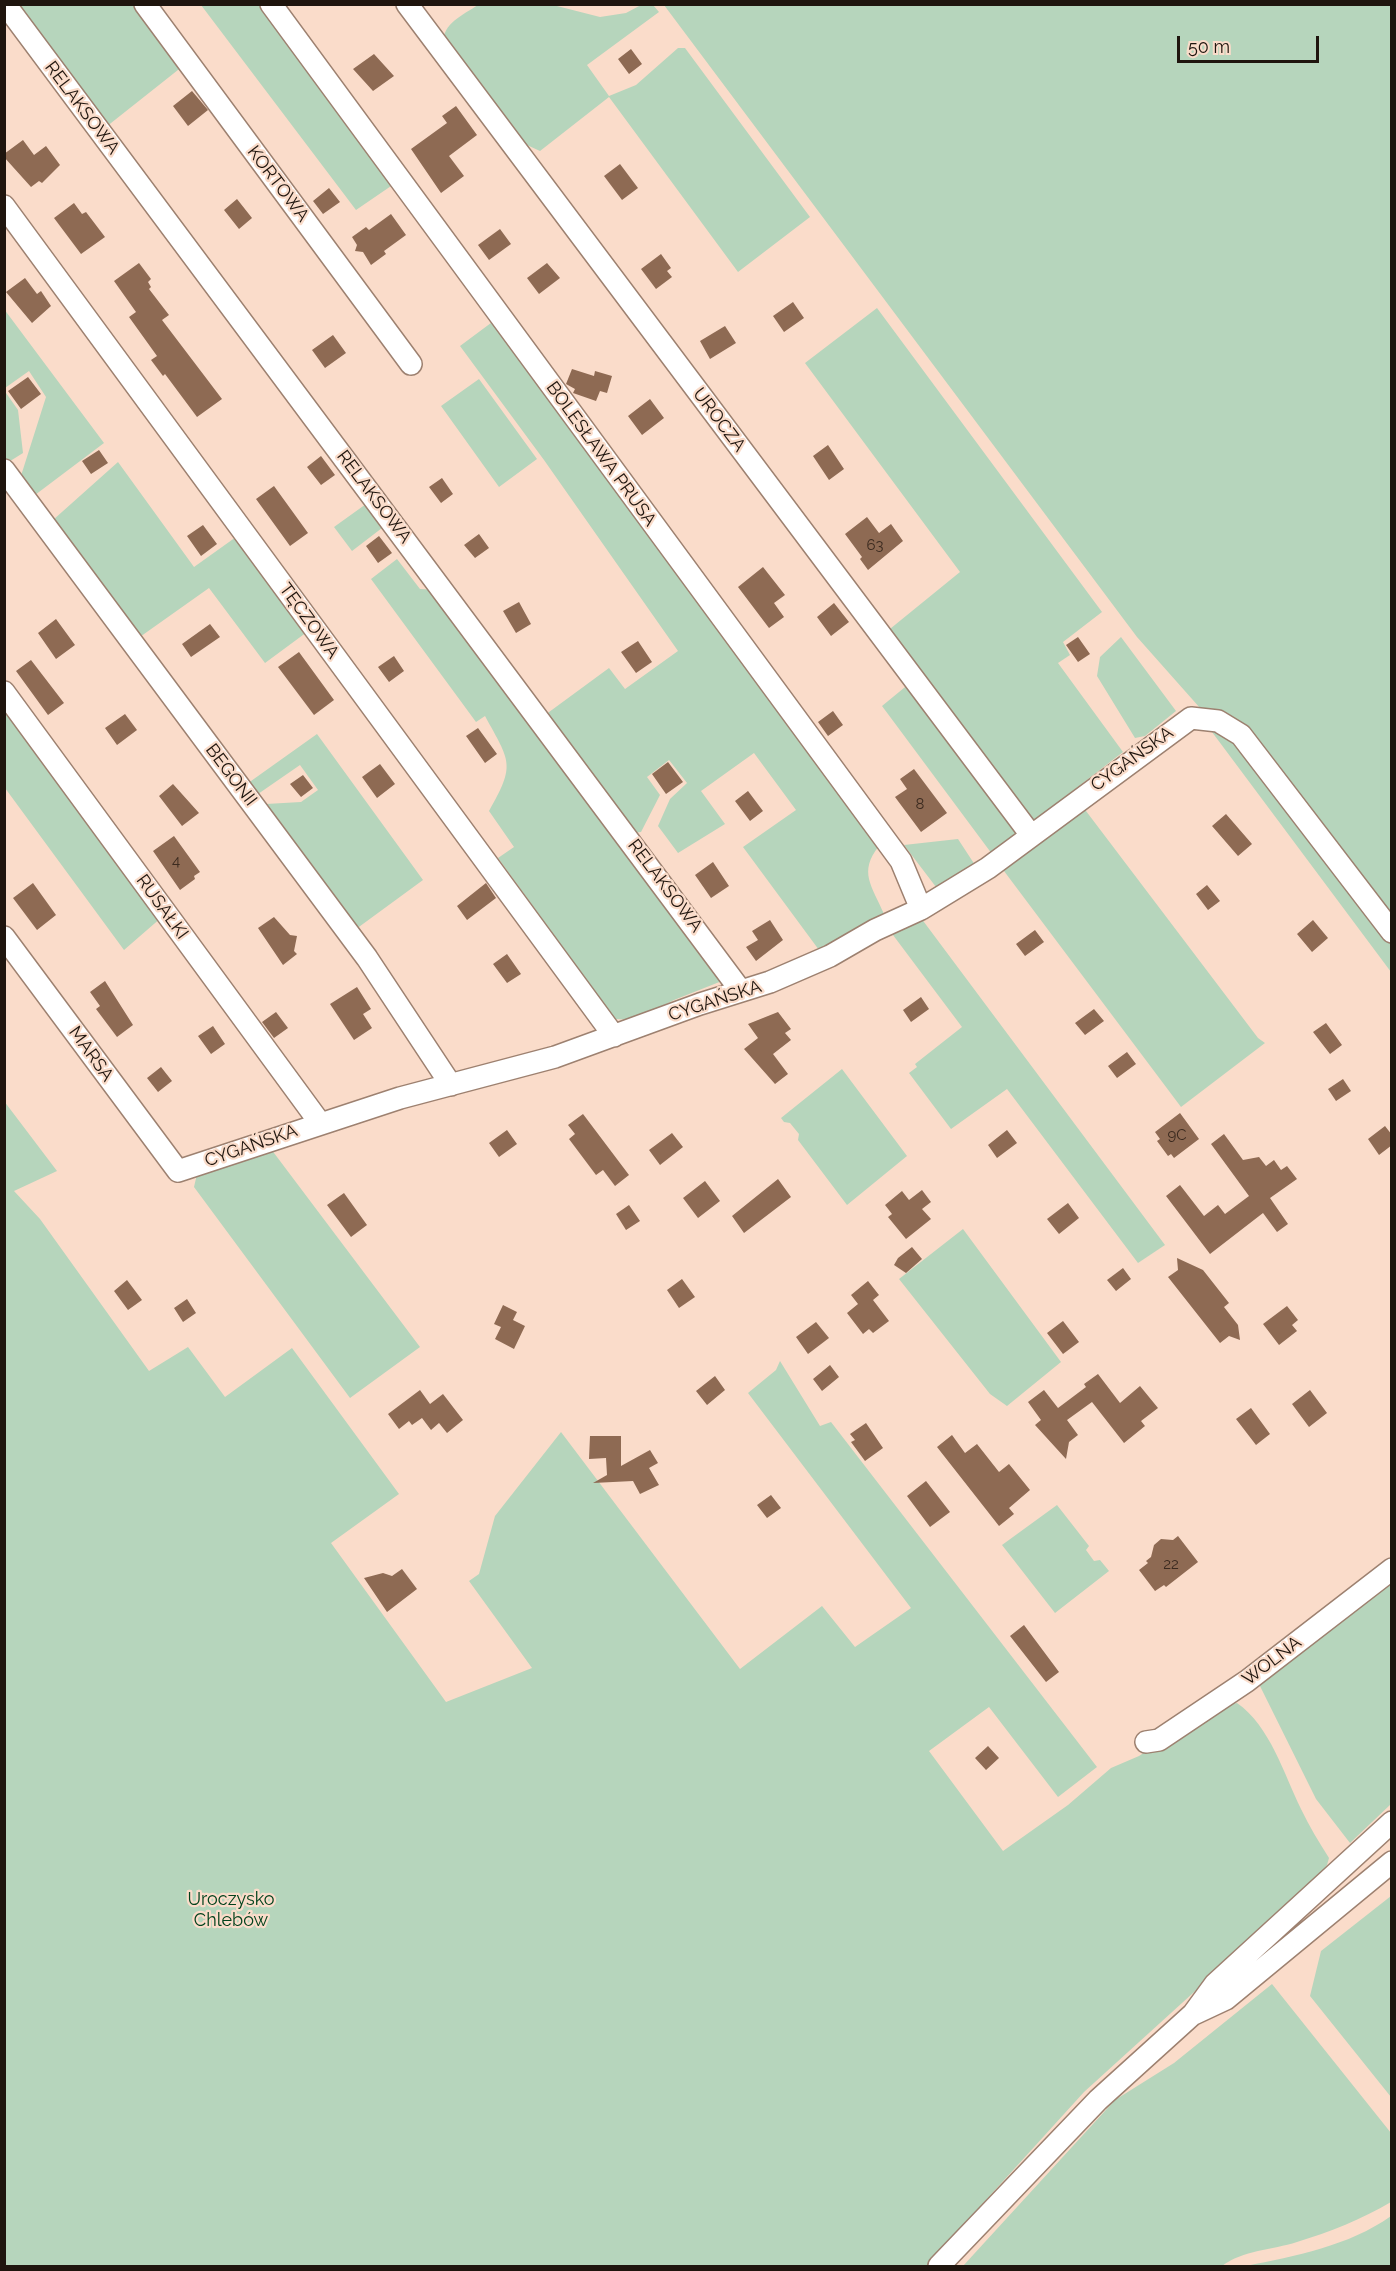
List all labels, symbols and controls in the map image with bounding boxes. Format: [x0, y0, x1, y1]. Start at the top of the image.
scale bar [1180, 24, 1322, 62]
text: 50 m [1188, 36, 1230, 57]
street label: RELAKSOWA [40, 57, 124, 159]
street label: KORTOWA [242, 142, 314, 226]
street label: BOLESŁAWA PRUSA [541, 377, 661, 531]
street label: UROCZA [688, 384, 750, 456]
street label: RELAKSOWA [332, 446, 416, 548]
house number: 63 [866, 536, 884, 554]
street label: TĘCZOWA [274, 579, 344, 663]
street label: CYGAŃSKA [1087, 722, 1177, 796]
street label: BEGONII [201, 740, 261, 810]
house number: 8 [916, 795, 924, 813]
street label: RELAKSOWA [623, 835, 707, 937]
house number: 4 [172, 852, 180, 870]
street label: RUSAŁKI [131, 870, 193, 944]
street label: CYGAŃSKA [666, 976, 764, 1026]
street label: MARSA [64, 1022, 118, 1086]
street label: CYGAŃSKA [202, 1120, 300, 1172]
house number: 9C [1167, 1126, 1187, 1144]
house number: 22 [1163, 1555, 1179, 1573]
street label: WOLNA [1238, 1632, 1306, 1690]
park label: Uroczysko Chlebów [188, 1889, 274, 1932]

